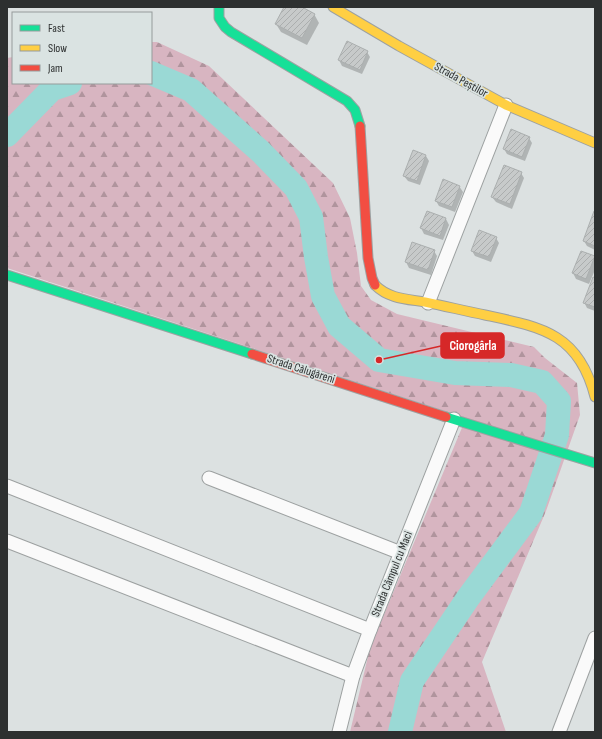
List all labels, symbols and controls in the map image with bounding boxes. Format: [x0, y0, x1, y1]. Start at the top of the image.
legend [12, 12, 152, 84]
text: Fast [48, 21, 65, 36]
text: Slow [48, 41, 67, 56]
street label: Strada Peștilor [432, 59, 491, 101]
text: Jam [47, 61, 63, 76]
callout: Ciorogârla [441, 333, 504, 358]
text: Ciorogârla [449, 338, 497, 354]
street label: Strada Călugăreni [265, 351, 337, 387]
street label: Strada Câmpul cu Maci [368, 529, 416, 619]

